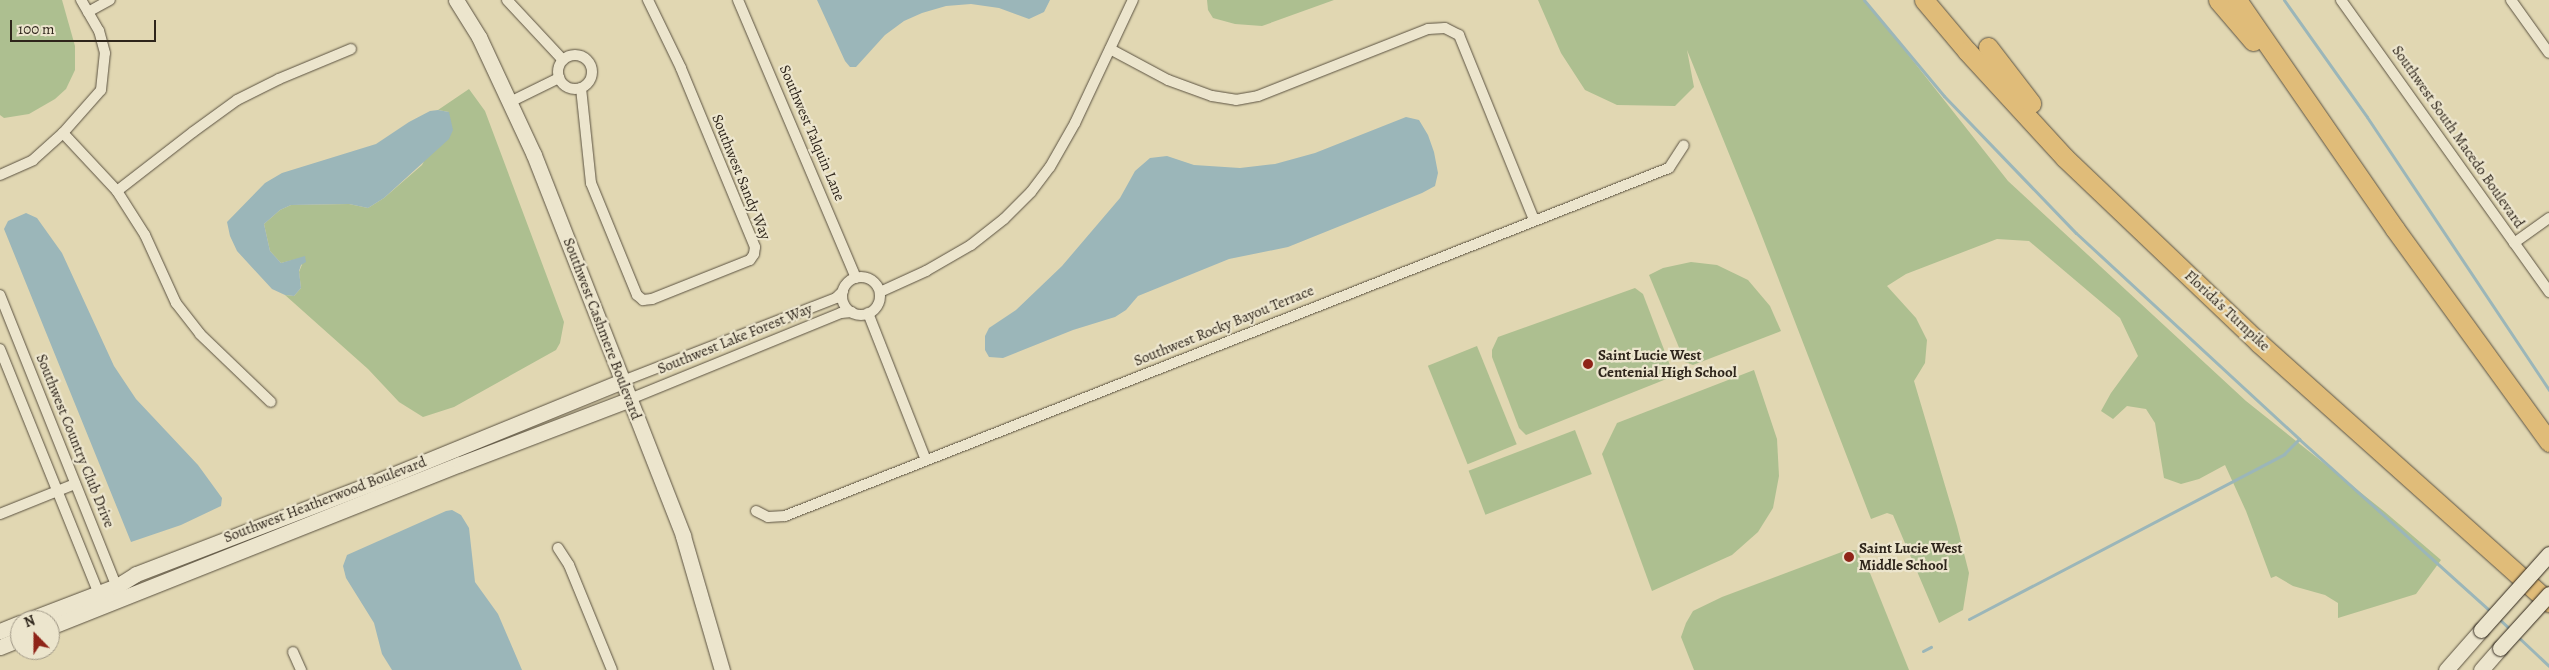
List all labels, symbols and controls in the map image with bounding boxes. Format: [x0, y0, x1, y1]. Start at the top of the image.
scale bar [12, 10, 159, 42]
text: 100 m [18, 19, 55, 39]
street label: Southwest South Macedo Boulevard [2388, 42, 2528, 232]
street label: Southwest Talquin Lane [775, 62, 849, 204]
street label: Southwest Sandy Way [708, 112, 774, 242]
street label: Southwest Cashmere Boulevard [559, 235, 645, 423]
street label: Florida's Turnpike [2181, 267, 2273, 355]
street label: Southwest Rocky Bayou Terrace [1131, 282, 1317, 370]
street label: Southwest Lake Forest Way [655, 300, 815, 378]
place label: Saint Lucie West Centenial High School [1598, 346, 1737, 381]
street label: Southwest Country Club Drive [32, 351, 118, 531]
marker: Saint Lucie West Centenial High School [1582, 358, 1594, 370]
street label: Southwest Heatherwood Boulevard [221, 453, 429, 547]
place label: Saint Lucie West Middle School [1859, 539, 1962, 574]
marker: Saint Lucie West Middle School [1843, 551, 1855, 563]
north arrow [10, 610, 60, 660]
text: N [21, 611, 38, 632]

